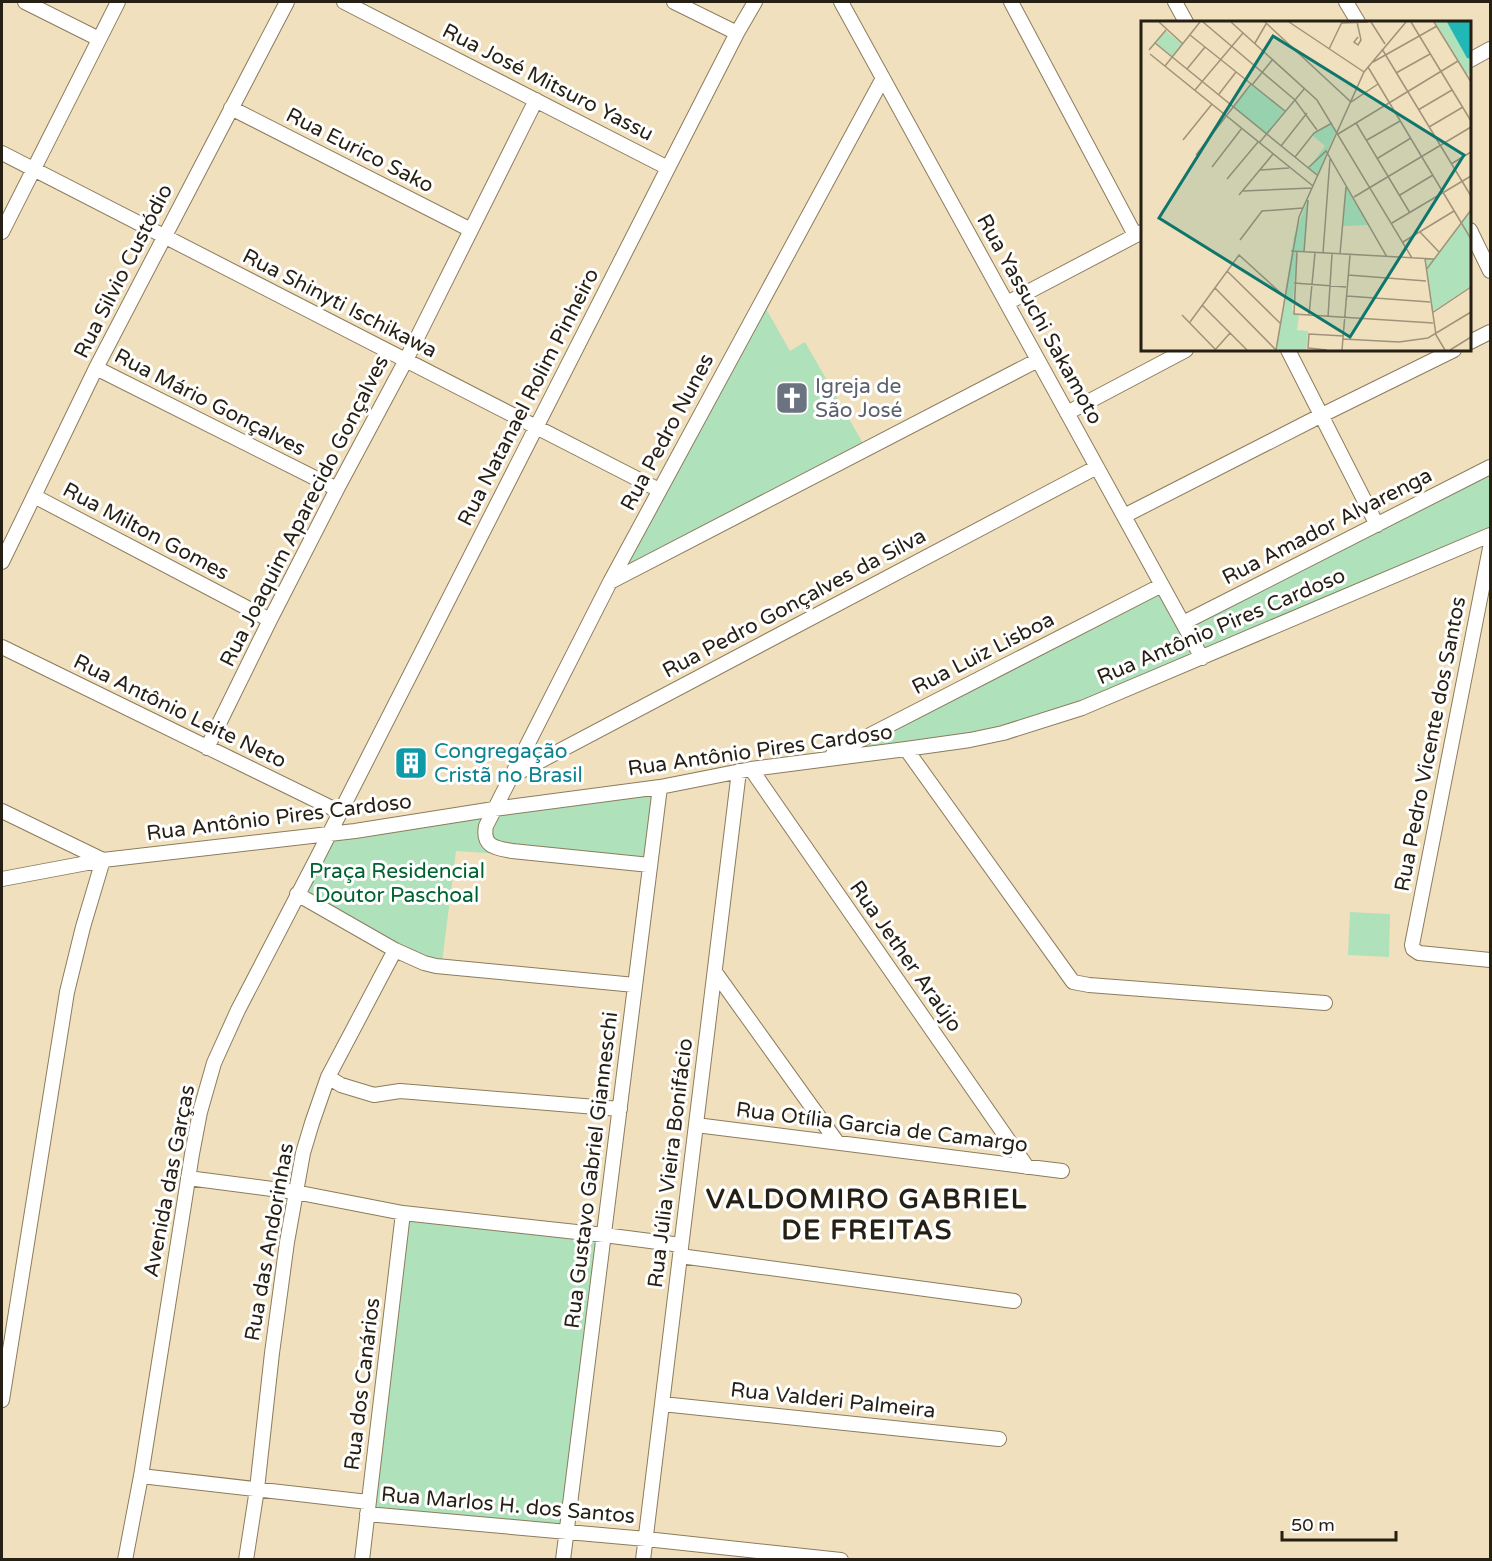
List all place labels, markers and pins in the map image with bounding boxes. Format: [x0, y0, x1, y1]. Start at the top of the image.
place label: Igreja de São José [815, 374, 903, 423]
church icon: Igreja de São José [774, 380, 810, 416]
place label: Congregação Cristã no Brasil [434, 739, 583, 788]
building icon: Congregação Cristã no Brasil [393, 745, 429, 781]

